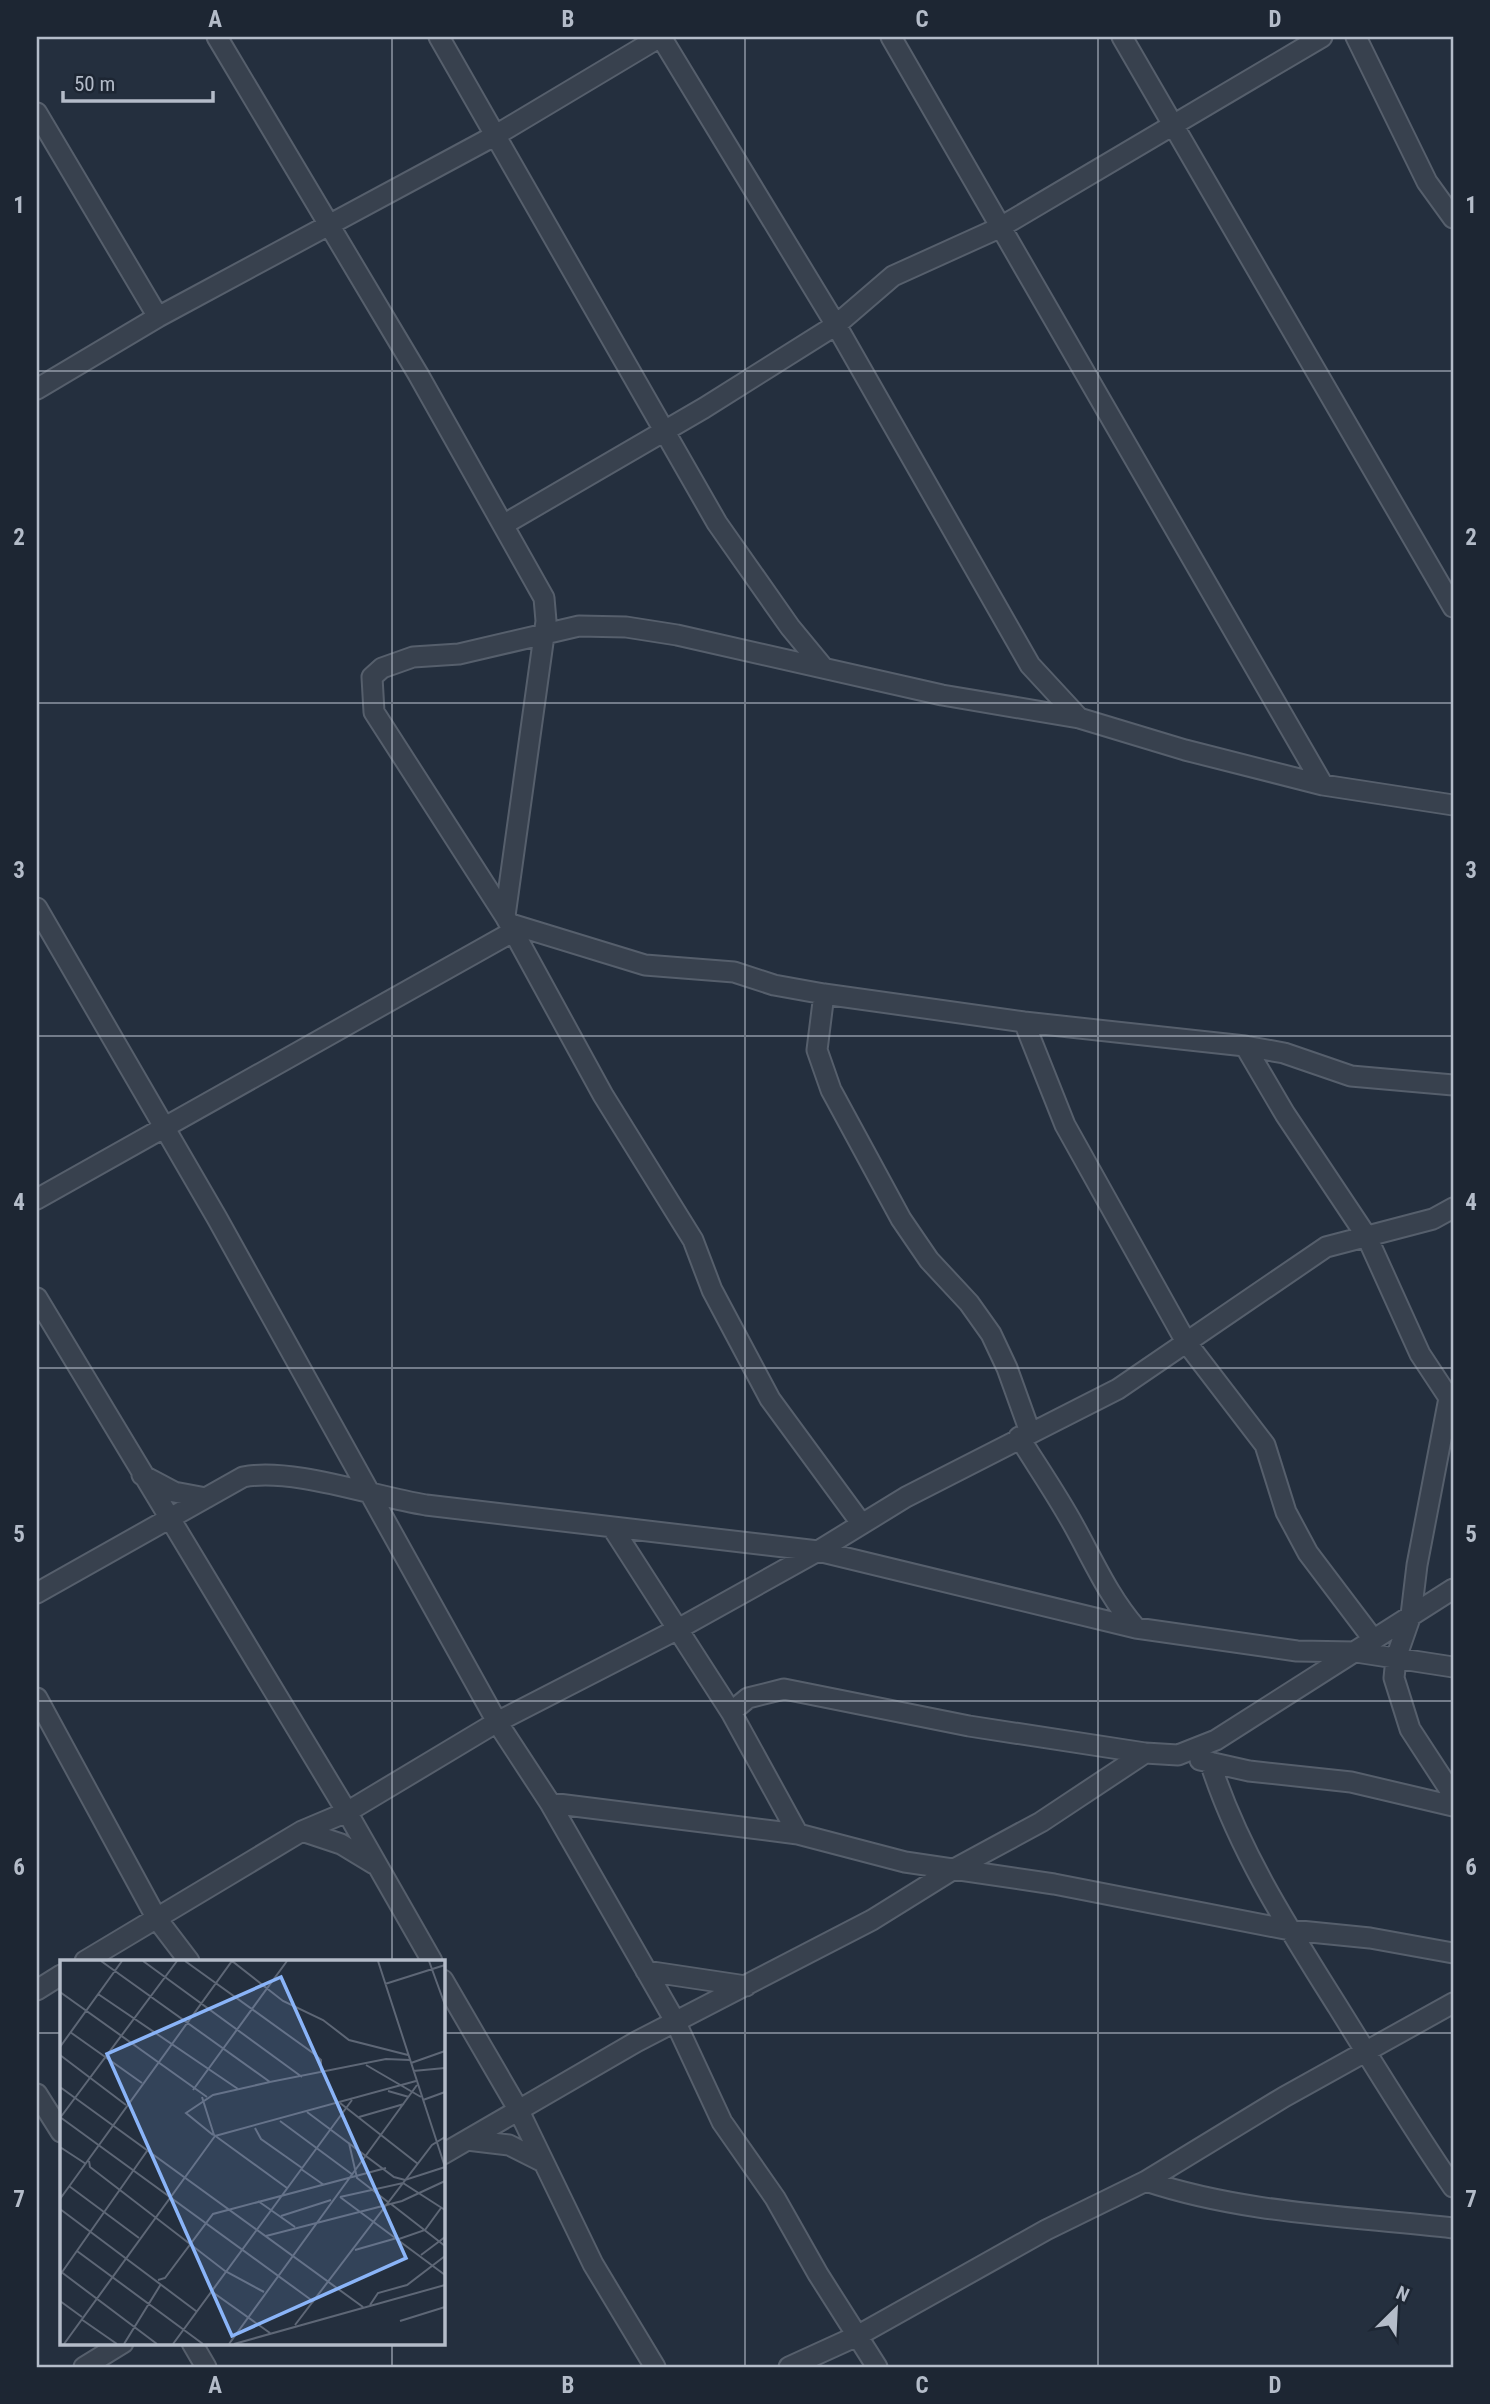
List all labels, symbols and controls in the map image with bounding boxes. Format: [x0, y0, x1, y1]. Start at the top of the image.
text: A [208, 6, 222, 33]
text: B [562, 6, 574, 33]
text: C [915, 6, 929, 33]
text: D [1269, 6, 1282, 33]
scale bar [63, 60, 214, 104]
text: 50 m [74, 72, 115, 96]
text: 1 [13, 192, 25, 219]
text: 1 [1465, 192, 1477, 219]
text: 2 [13, 524, 25, 551]
text: 2 [1465, 524, 1477, 551]
text: 3 [13, 857, 25, 884]
text: 3 [1465, 857, 1477, 884]
text: 4 [13, 1189, 25, 1216]
text: 4 [1465, 1189, 1477, 1216]
text: 5 [13, 1521, 25, 1548]
text: 5 [1465, 1521, 1477, 1548]
text: 6 [13, 1854, 25, 1881]
text: 6 [1465, 1854, 1477, 1881]
inset map [60, 1960, 444, 2344]
text: 7 [13, 2186, 25, 2213]
text: 7 [1465, 2186, 1477, 2213]
north arrow [1360, 2274, 1430, 2344]
text: N [1393, 2281, 1413, 2307]
text: A [208, 2372, 222, 2399]
text: B [562, 2372, 574, 2399]
text: C [915, 2372, 929, 2399]
text: D [1269, 2372, 1282, 2399]

